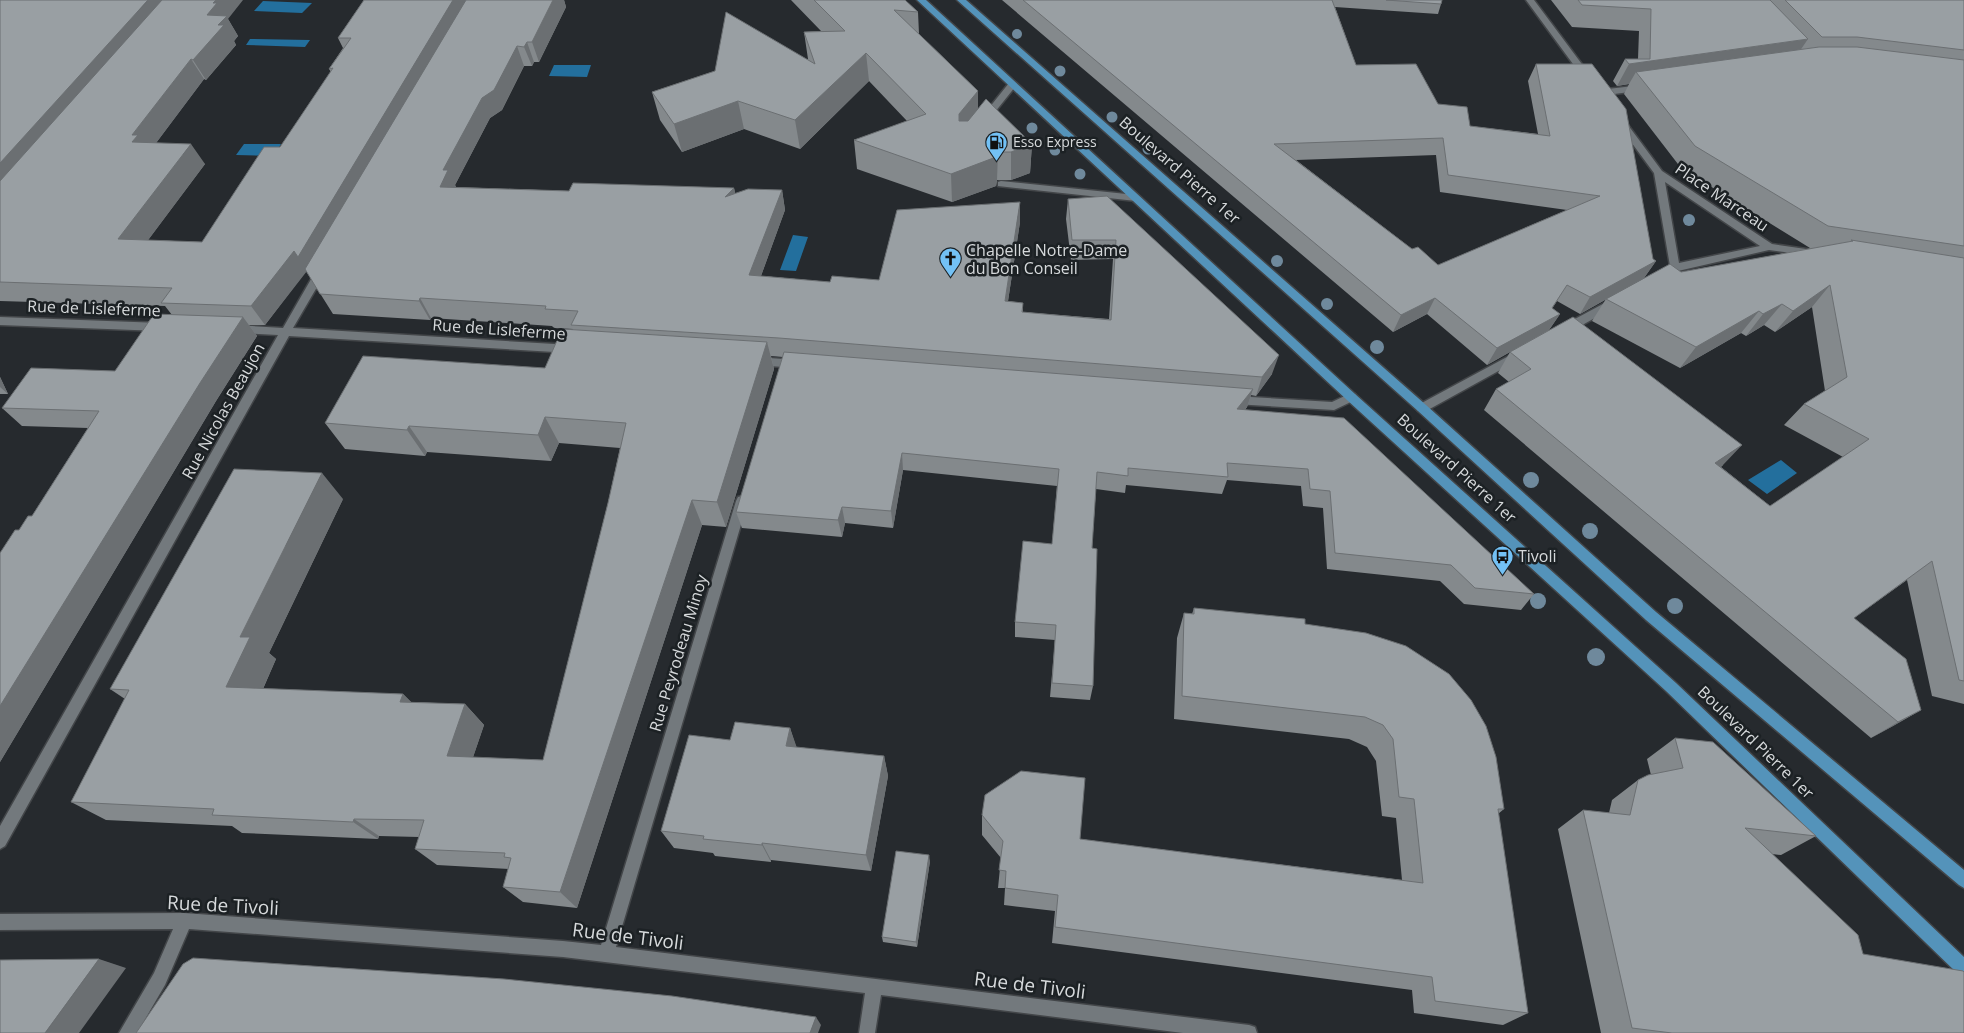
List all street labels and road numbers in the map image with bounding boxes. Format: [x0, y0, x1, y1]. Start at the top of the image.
street label: Boulevard Pierre 1er [1115, 111, 1246, 229]
street label: Place Marceau [1671, 158, 1773, 236]
street label: Rue de Lisleferme [27, 295, 161, 321]
street label: Rue de Lisleferme [432, 313, 566, 345]
street label: Rue Nicolas Beaujon [176, 339, 270, 483]
street label: Boulevard Pierre 1er [1393, 408, 1522, 528]
street label: Rue Peyrodeau Minoy [644, 571, 713, 734]
street label: Boulevard Pierre 1er [1693, 681, 1819, 804]
street label: Rue de Tivoli [166, 889, 280, 921]
street label: Rue de Tivoli [571, 916, 685, 956]
street label: Rue de Tivoli [973, 965, 1087, 1005]

